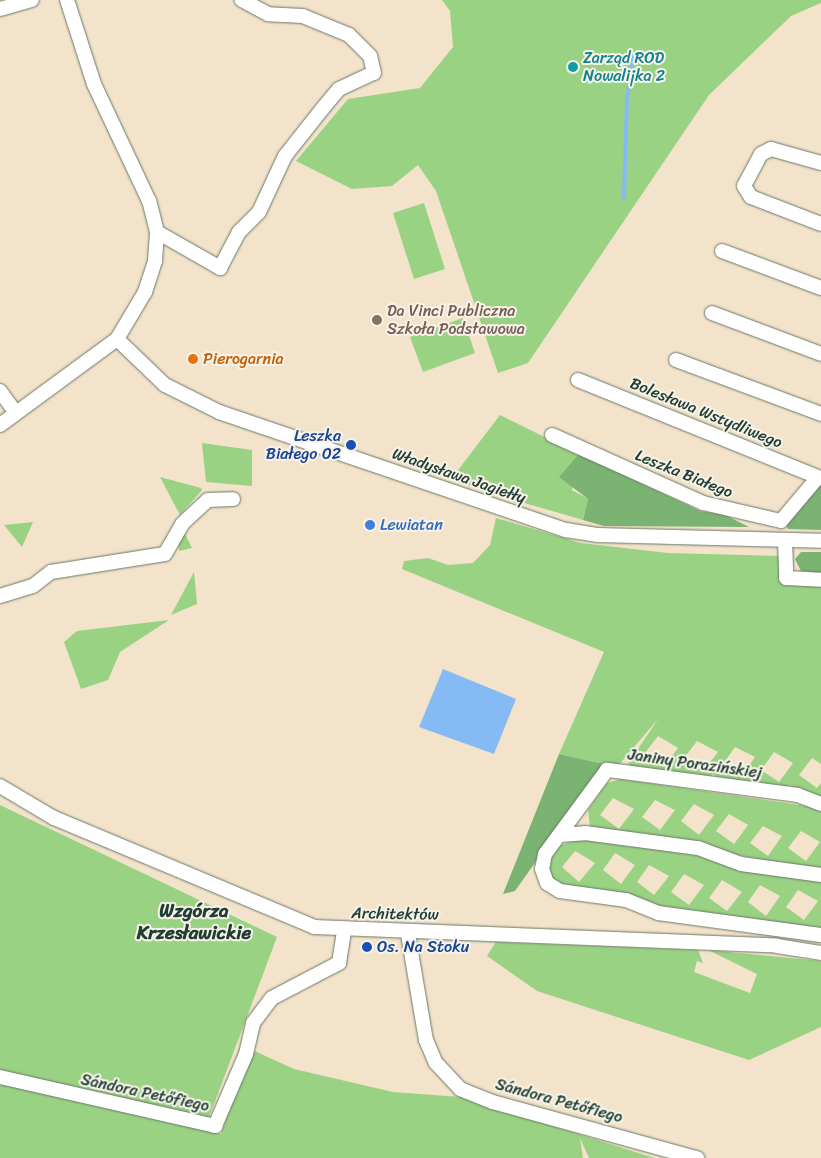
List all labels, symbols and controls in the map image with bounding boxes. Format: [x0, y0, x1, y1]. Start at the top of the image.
place label: Zarząd ROD Nowalijka 2 [583, 48, 665, 86]
marker: Zarząd ROD Nowalijka 2 [567, 61, 579, 73]
place label: Da Vinci Publiczna Szkoła Podstawowa [387, 301, 525, 339]
marker: Da Vinci Publiczna Szkoła Podstawowa [371, 314, 383, 326]
place label: Pierogarnia [203, 349, 284, 369]
marker: Pierogarnia [187, 353, 199, 365]
street label: Bolesława Wstydliwego [627, 374, 785, 452]
place label: Leszka Białego 02 [266, 426, 341, 464]
marker: Leszka Białego 02 [345, 439, 357, 451]
street label: Władysława Jagiełły [390, 444, 528, 508]
street label: Leszka Białego [633, 446, 735, 502]
place label: Lewiatan [380, 515, 443, 535]
marker: Lewiatan [364, 519, 376, 531]
street label: Janiny Porazińskiej [627, 745, 763, 783]
district label: Wzgórza Krzesławickie [137, 900, 251, 944]
street label: Architektów [351, 904, 439, 924]
place label: Os. Na Stoku [377, 937, 469, 957]
marker: Os. Na Stoku [361, 941, 373, 953]
street label: Sándora Petőfiego [79, 1070, 211, 1116]
street label: Sándora Petőfiego [493, 1075, 625, 1127]

